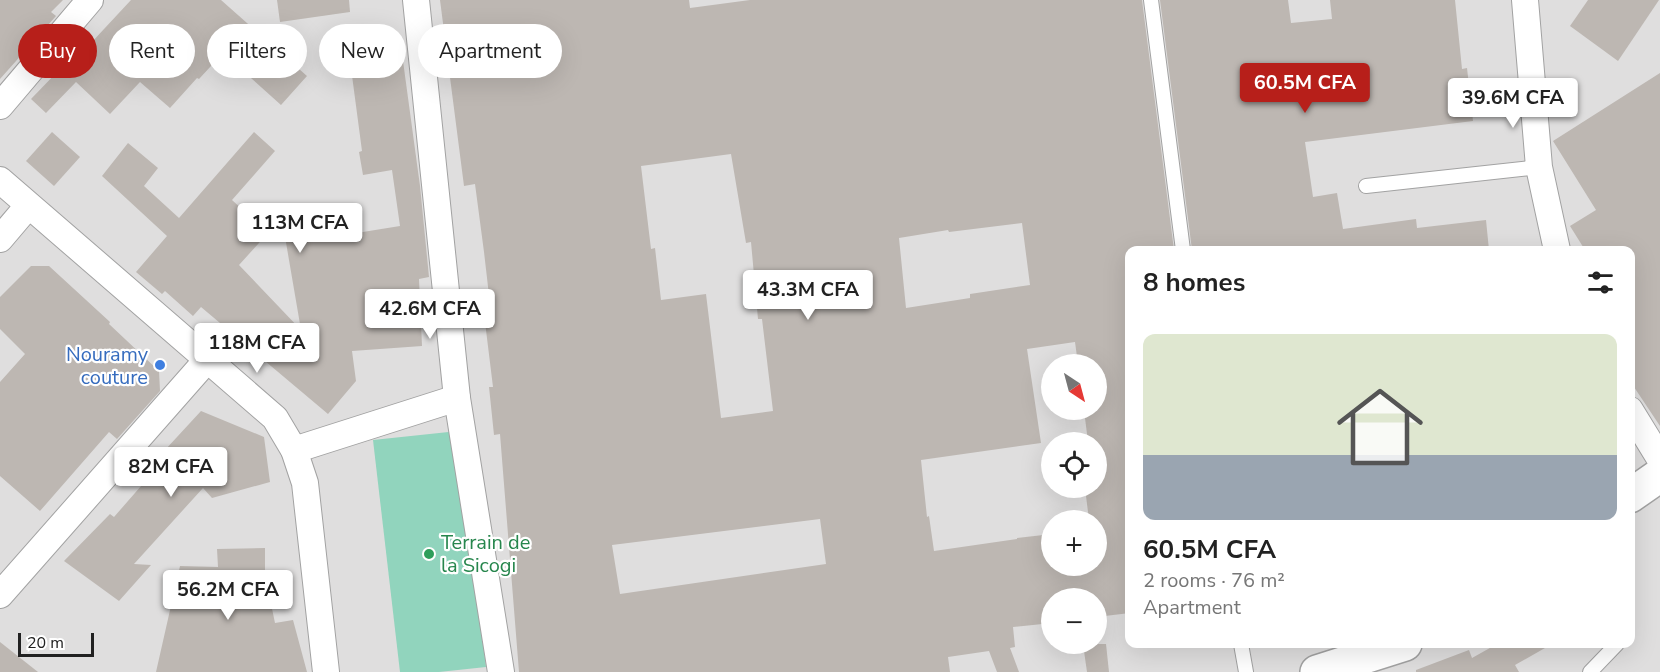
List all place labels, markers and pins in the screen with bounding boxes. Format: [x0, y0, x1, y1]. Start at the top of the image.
pin: 60.5M CFA [1236, 63, 1374, 114]
pin: 39.6M CFA [1444, 78, 1582, 129]
pin: 113M CFA [238, 203, 362, 254]
pin: 43.3M CFA [739, 270, 877, 321]
pin: 42.6M CFA [361, 289, 499, 340]
pin: 118M CFA [195, 323, 319, 374]
place label: Nouramy couture [66, 341, 149, 391]
marker: Nouramy couture [153, 358, 167, 372]
pin: 82M CFA [116, 447, 226, 498]
place label: Terrain de la Sicogi [441, 529, 530, 579]
marker: Terrain de la Sicogi [422, 547, 436, 561]
pin: 56.2M CFA [159, 570, 297, 621]

